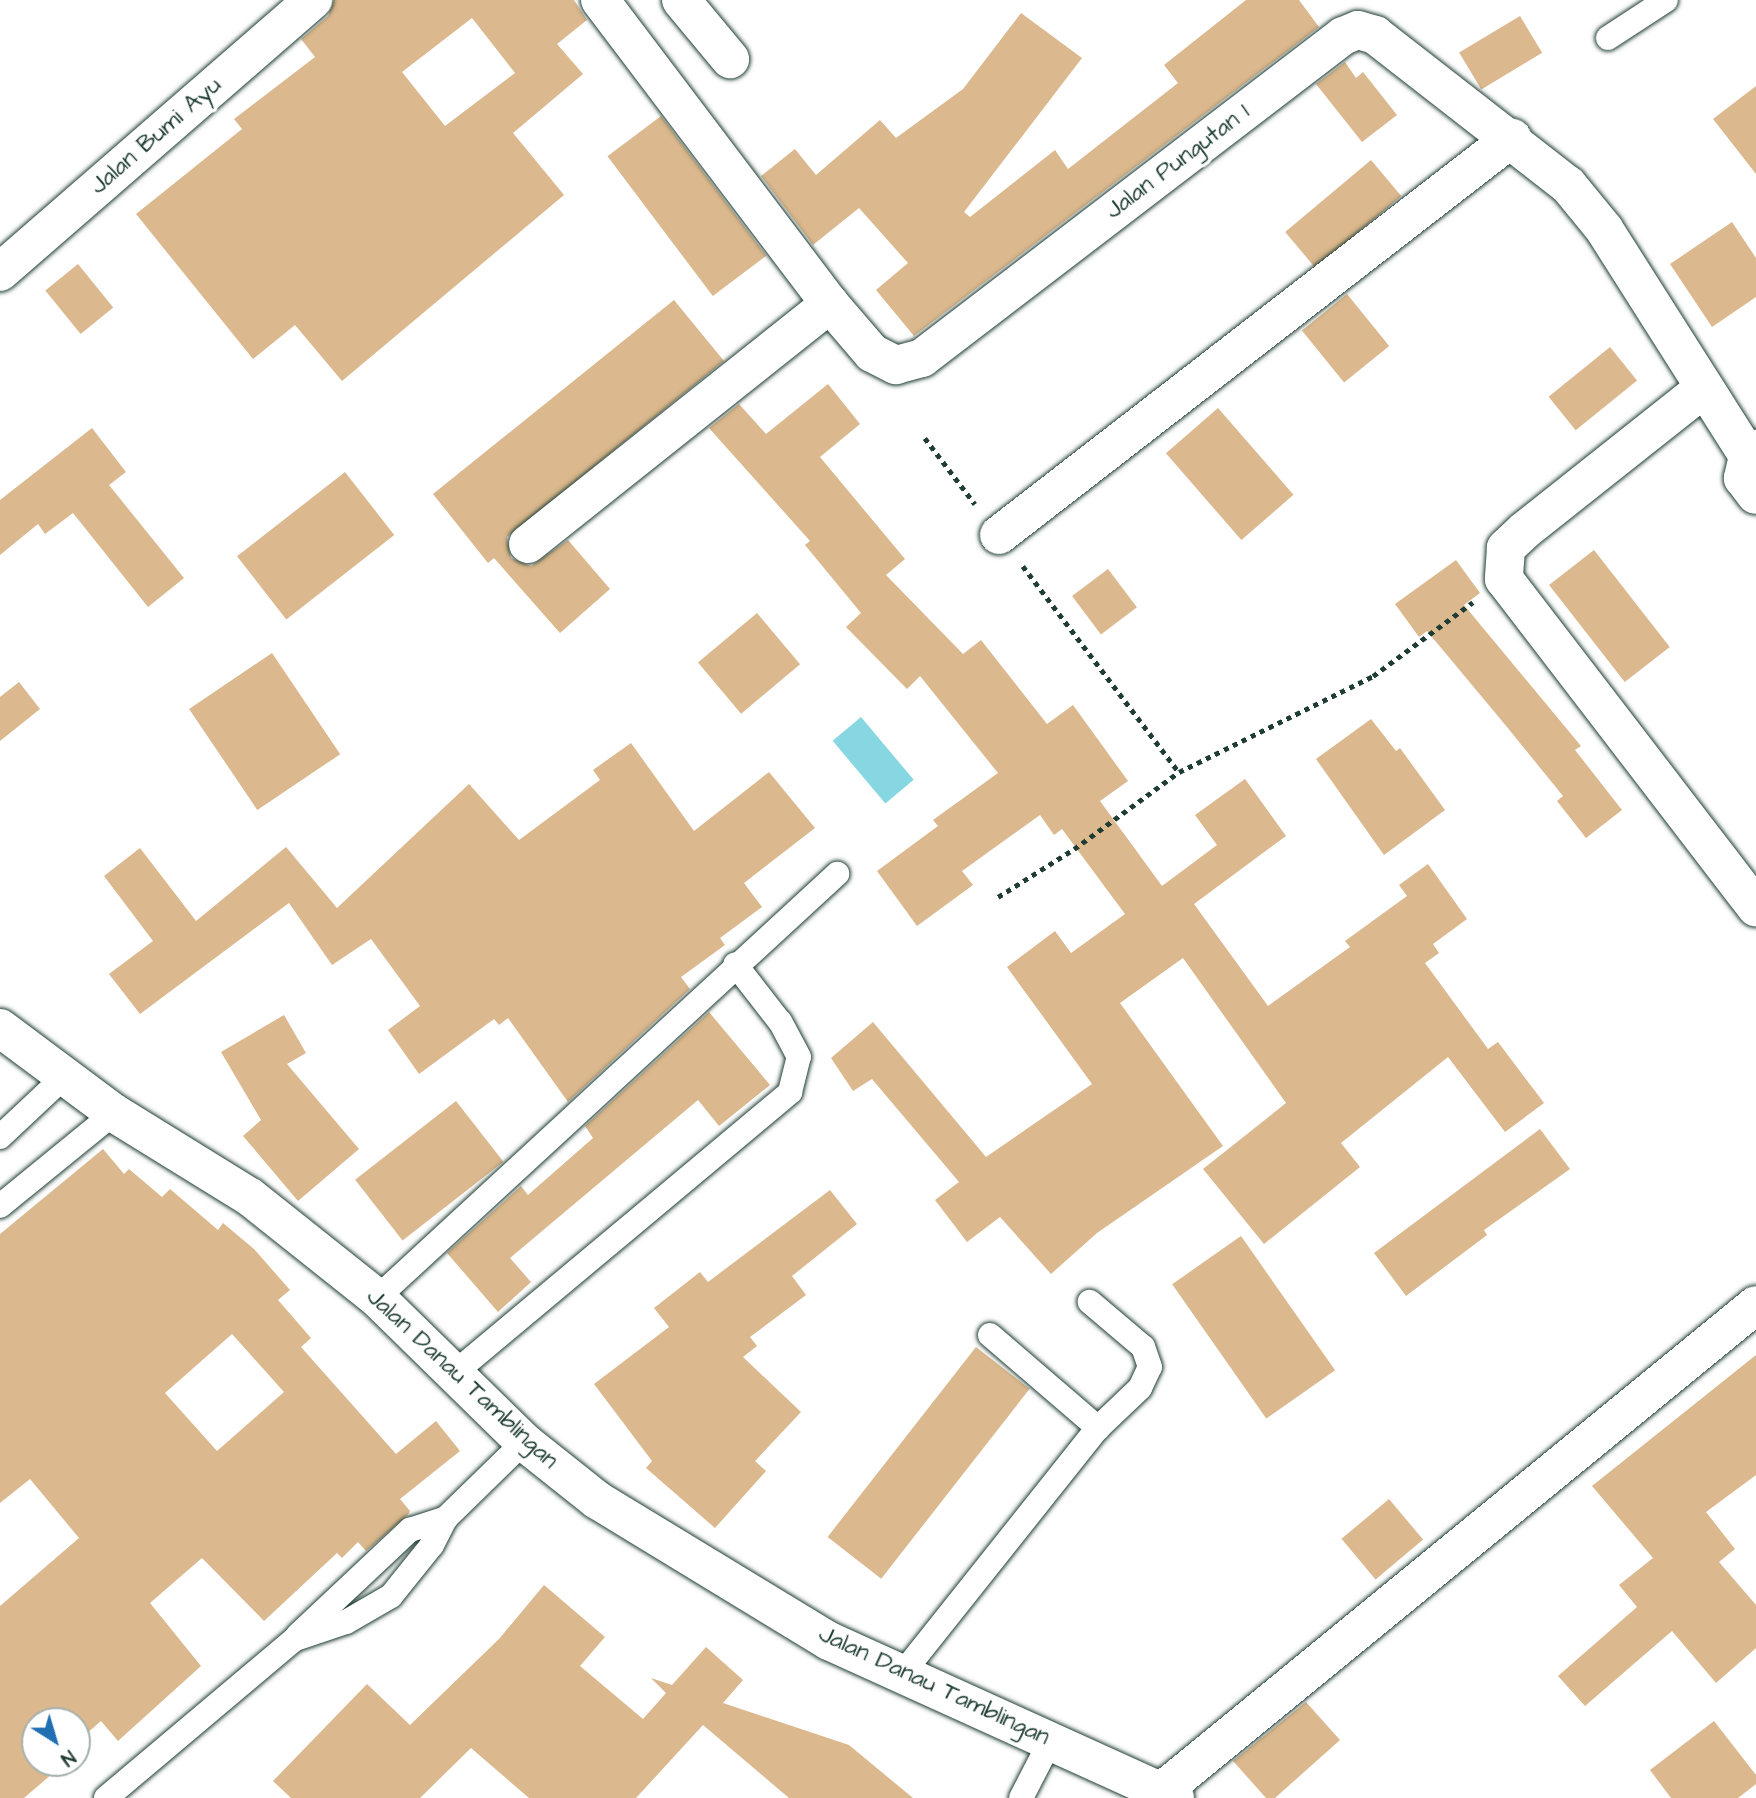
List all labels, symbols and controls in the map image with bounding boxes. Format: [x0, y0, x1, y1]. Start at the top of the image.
street label: Jalan Bumi Ayu [85, 71, 227, 201]
street label: Jalan Pungutan 1 [1100, 98, 1256, 226]
street label: Jalan Danau Tamblingan [360, 1283, 564, 1475]
street label: Jalan Danau Tamblingan [814, 1620, 1054, 1752]
north arrow [21, 1707, 91, 1777]
text: N [55, 1743, 81, 1772]

